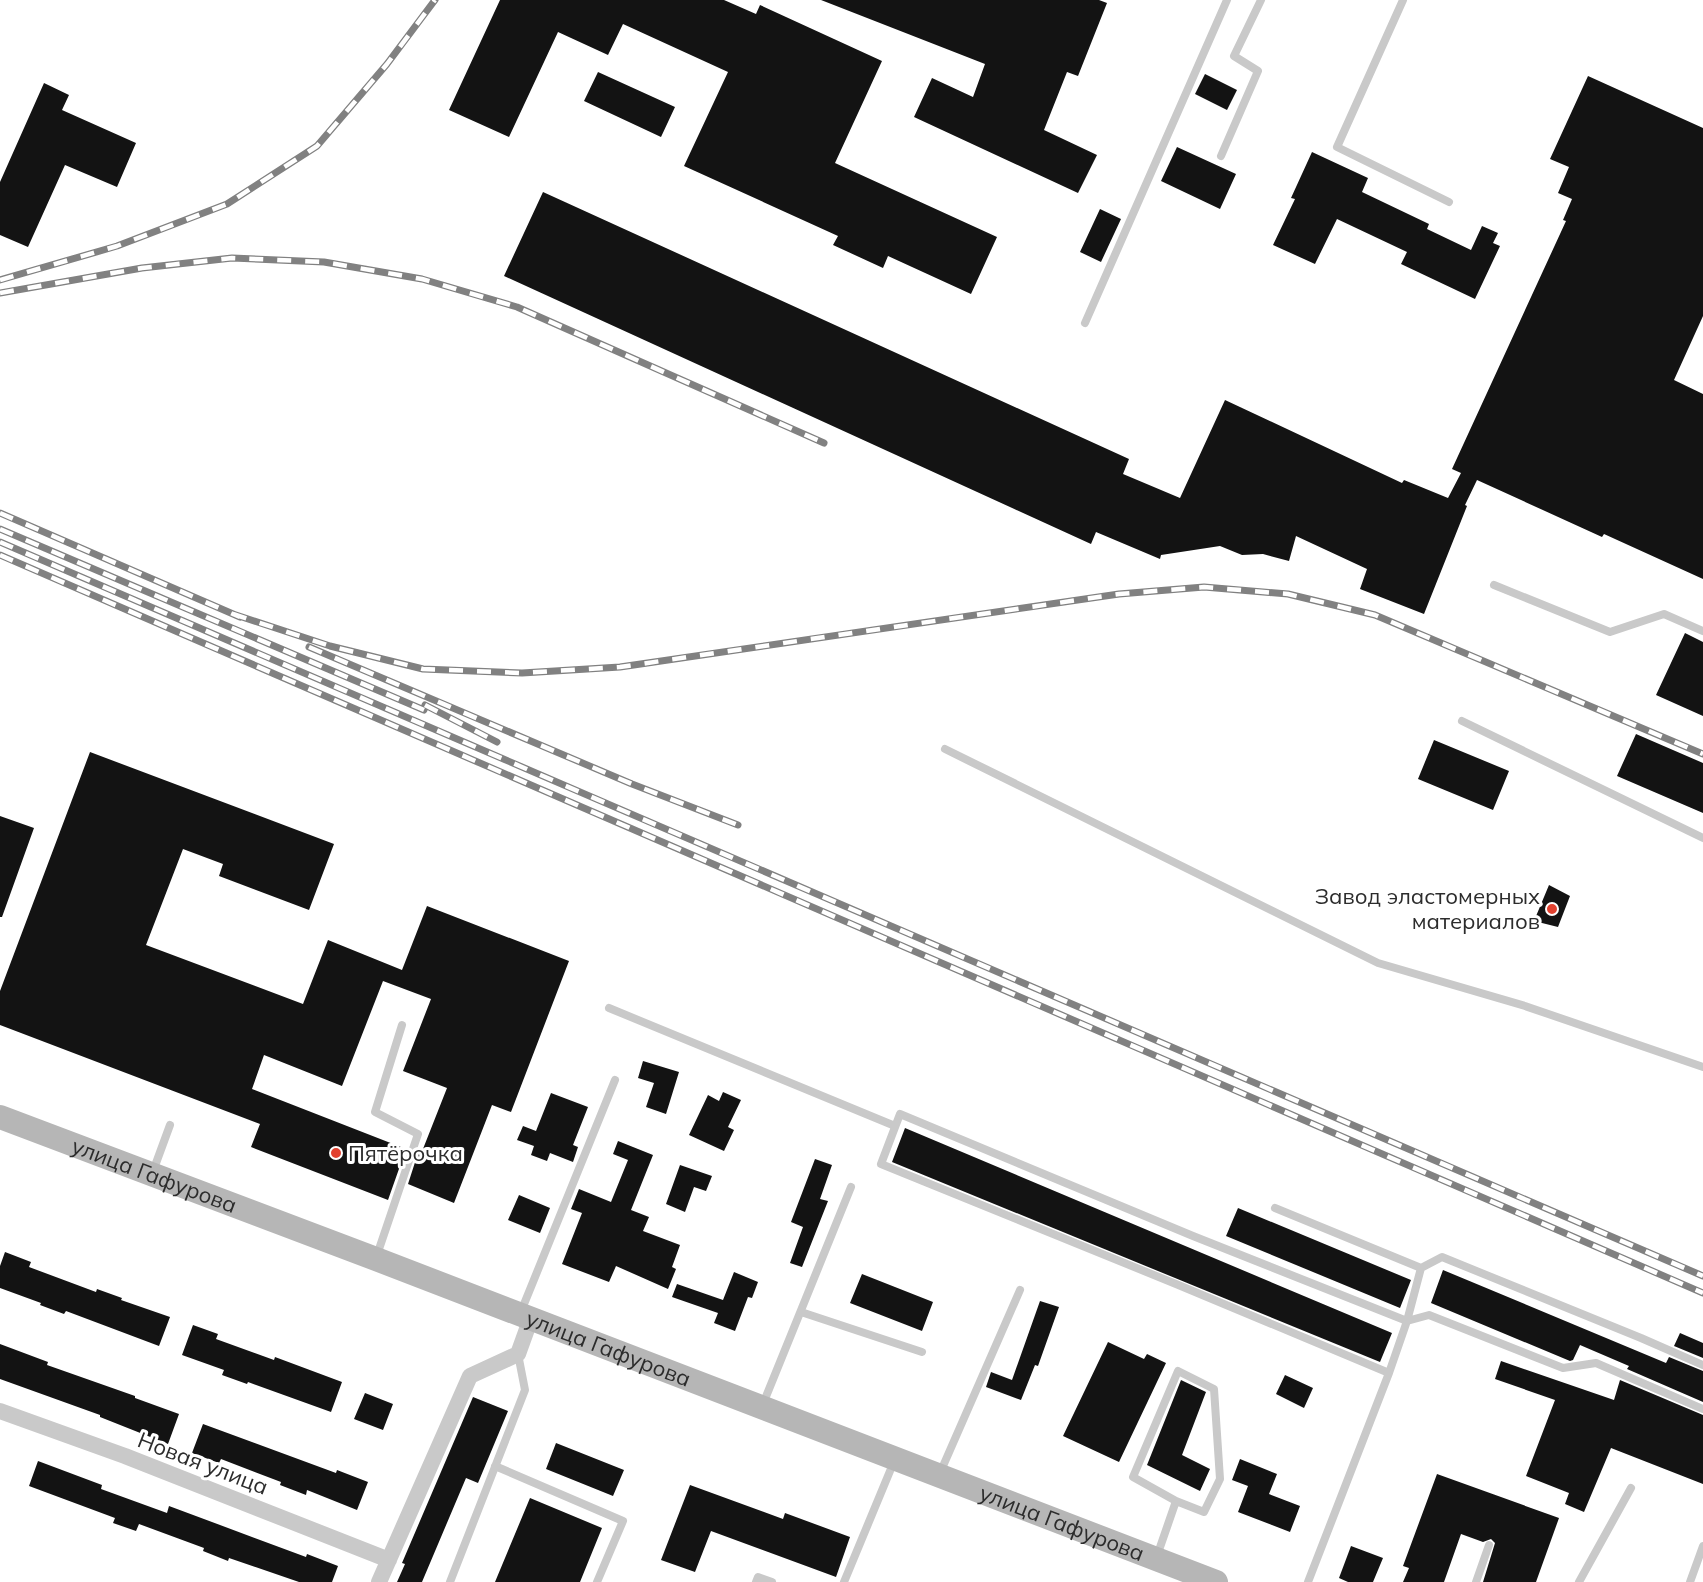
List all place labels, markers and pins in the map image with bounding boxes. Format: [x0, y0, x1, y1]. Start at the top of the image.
place label: Завод эластомерных материалов [1315, 882, 1540, 935]
marker: Завод эластомерных материалов [1545, 902, 1559, 916]
place label: Пятёрочка [348, 1139, 463, 1167]
marker: Пятёрочка [329, 1146, 343, 1160]

